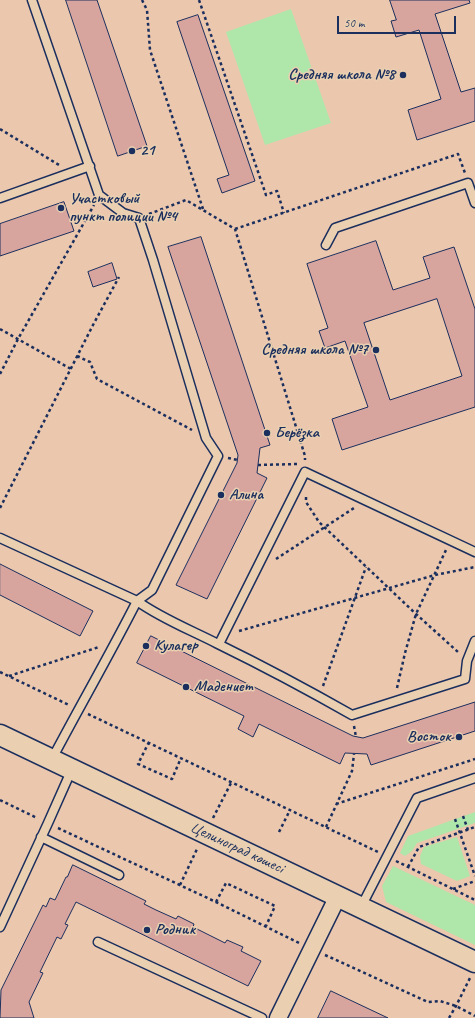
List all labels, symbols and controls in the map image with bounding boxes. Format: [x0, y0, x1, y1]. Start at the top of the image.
scale bar [339, 8, 458, 34]
text: 50 m [344, 15, 364, 31]
place label: Средняя школа №8 [288, 65, 395, 85]
marker: Средняя школа №8 [398, 70, 408, 80]
place label: 21 [140, 141, 154, 161]
marker: 21 [127, 146, 137, 156]
place label: Участковый пункт полиции №4 [69, 189, 177, 227]
marker: Участковый пункт полиции №4 [56, 203, 66, 213]
place label: Средняя школа №7 [261, 340, 368, 360]
marker: Средняя школа №7 [371, 345, 381, 355]
place label: Берёзка [275, 423, 319, 443]
marker: Берёзка [262, 428, 272, 438]
place label: Алина [229, 485, 263, 505]
marker: Алина [216, 490, 226, 500]
place label: Кулагер [154, 636, 198, 656]
marker: Кулагер [141, 641, 151, 651]
place label: Мадениет [194, 677, 253, 697]
marker: Мадениет [181, 682, 191, 692]
place label: Восток [407, 727, 451, 747]
marker: Восток [454, 732, 464, 742]
street label: Целиноград көшесі [187, 818, 287, 878]
place label: Родник [155, 920, 195, 940]
marker: Родник [142, 925, 152, 935]

